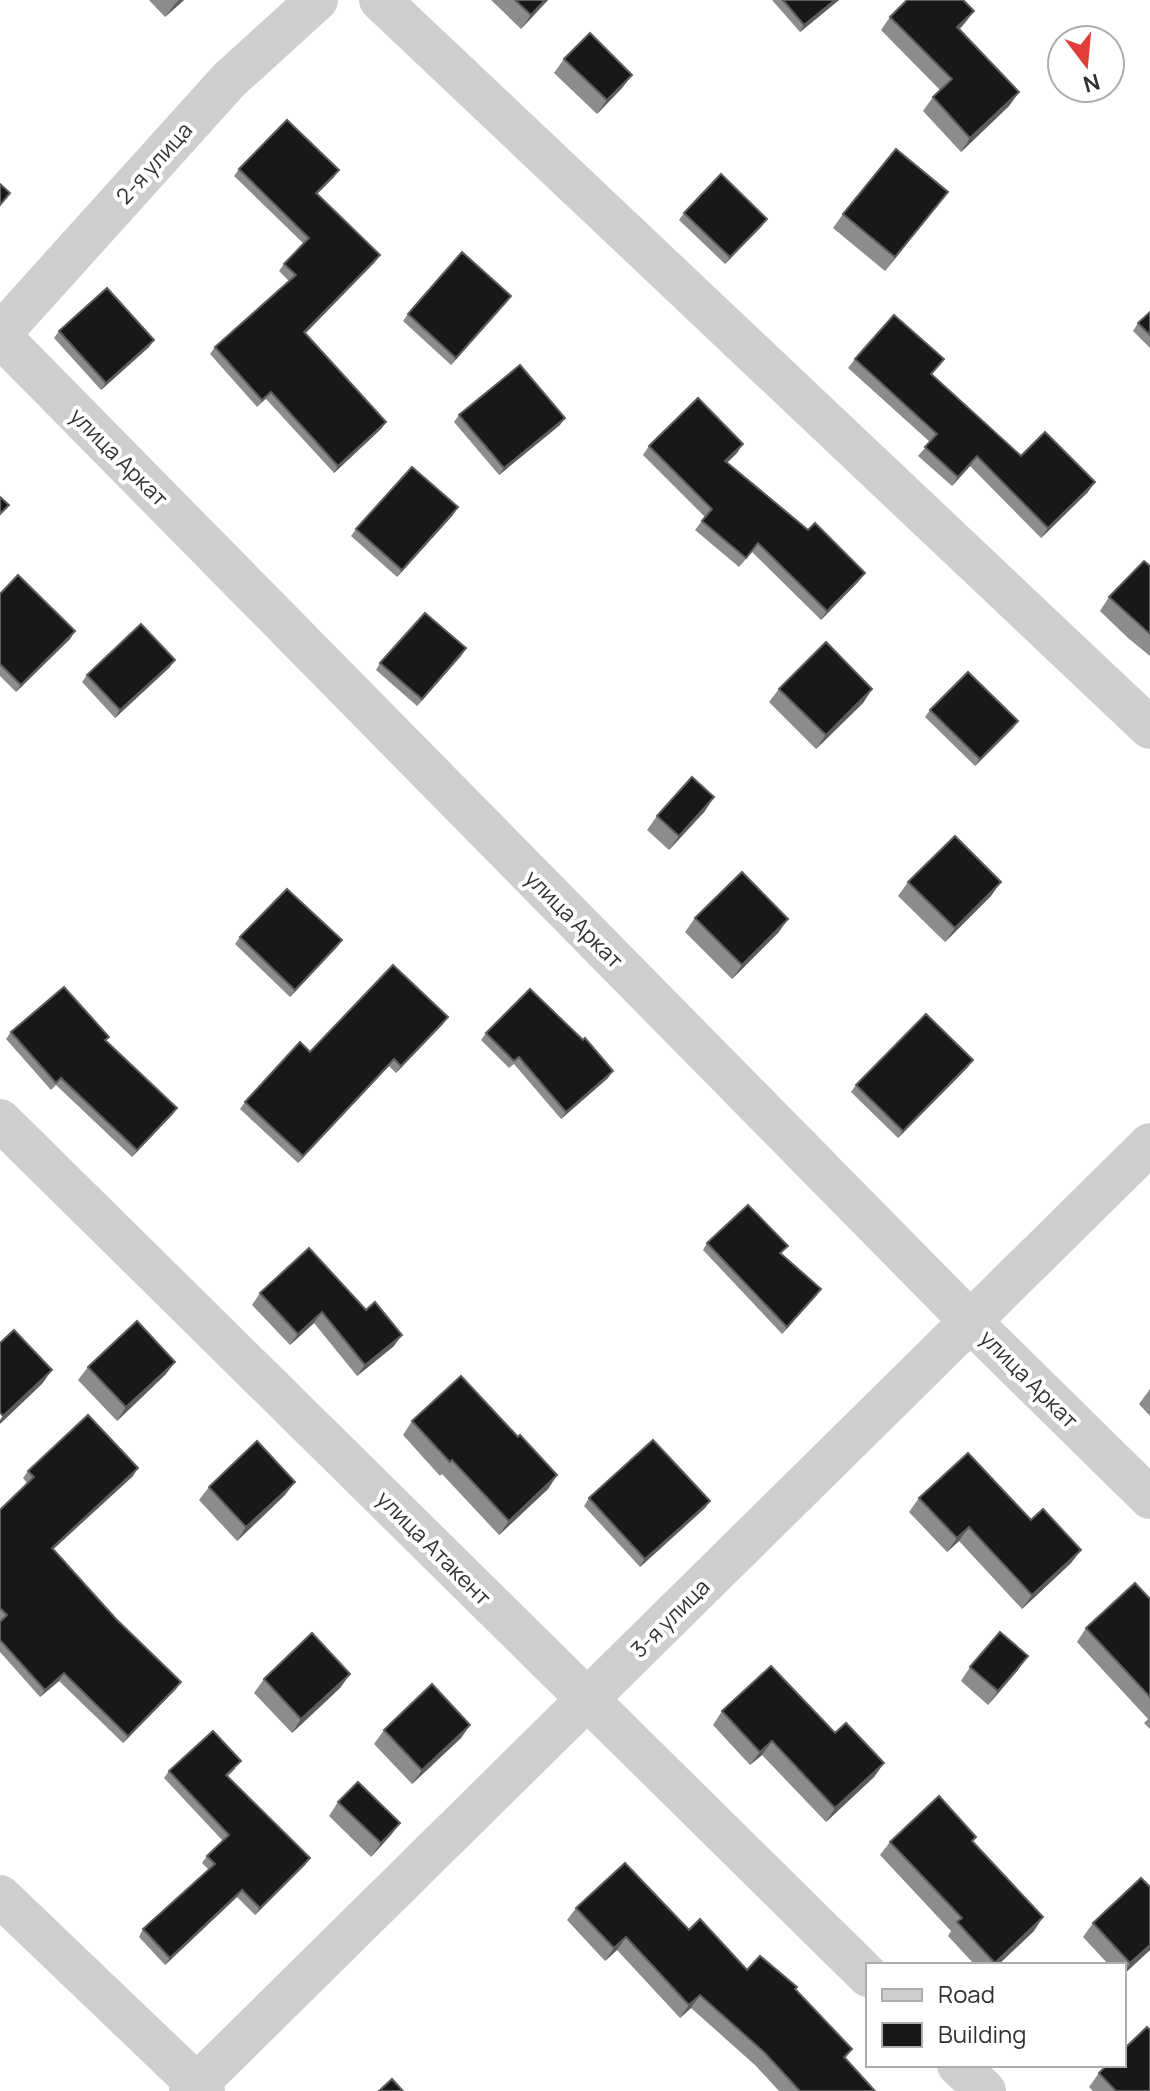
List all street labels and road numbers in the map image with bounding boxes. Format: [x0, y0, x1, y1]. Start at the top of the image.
street label: 2-я улица [109, 116, 199, 210]
street label: улица Аркат [63, 401, 175, 513]
street label: улица Аркат [518, 863, 630, 975]
street label: улица Аркат [973, 1323, 1085, 1435]
street label: улица Атакент [370, 1484, 498, 1612]
street label: 3-я улица [624, 1572, 716, 1664]

